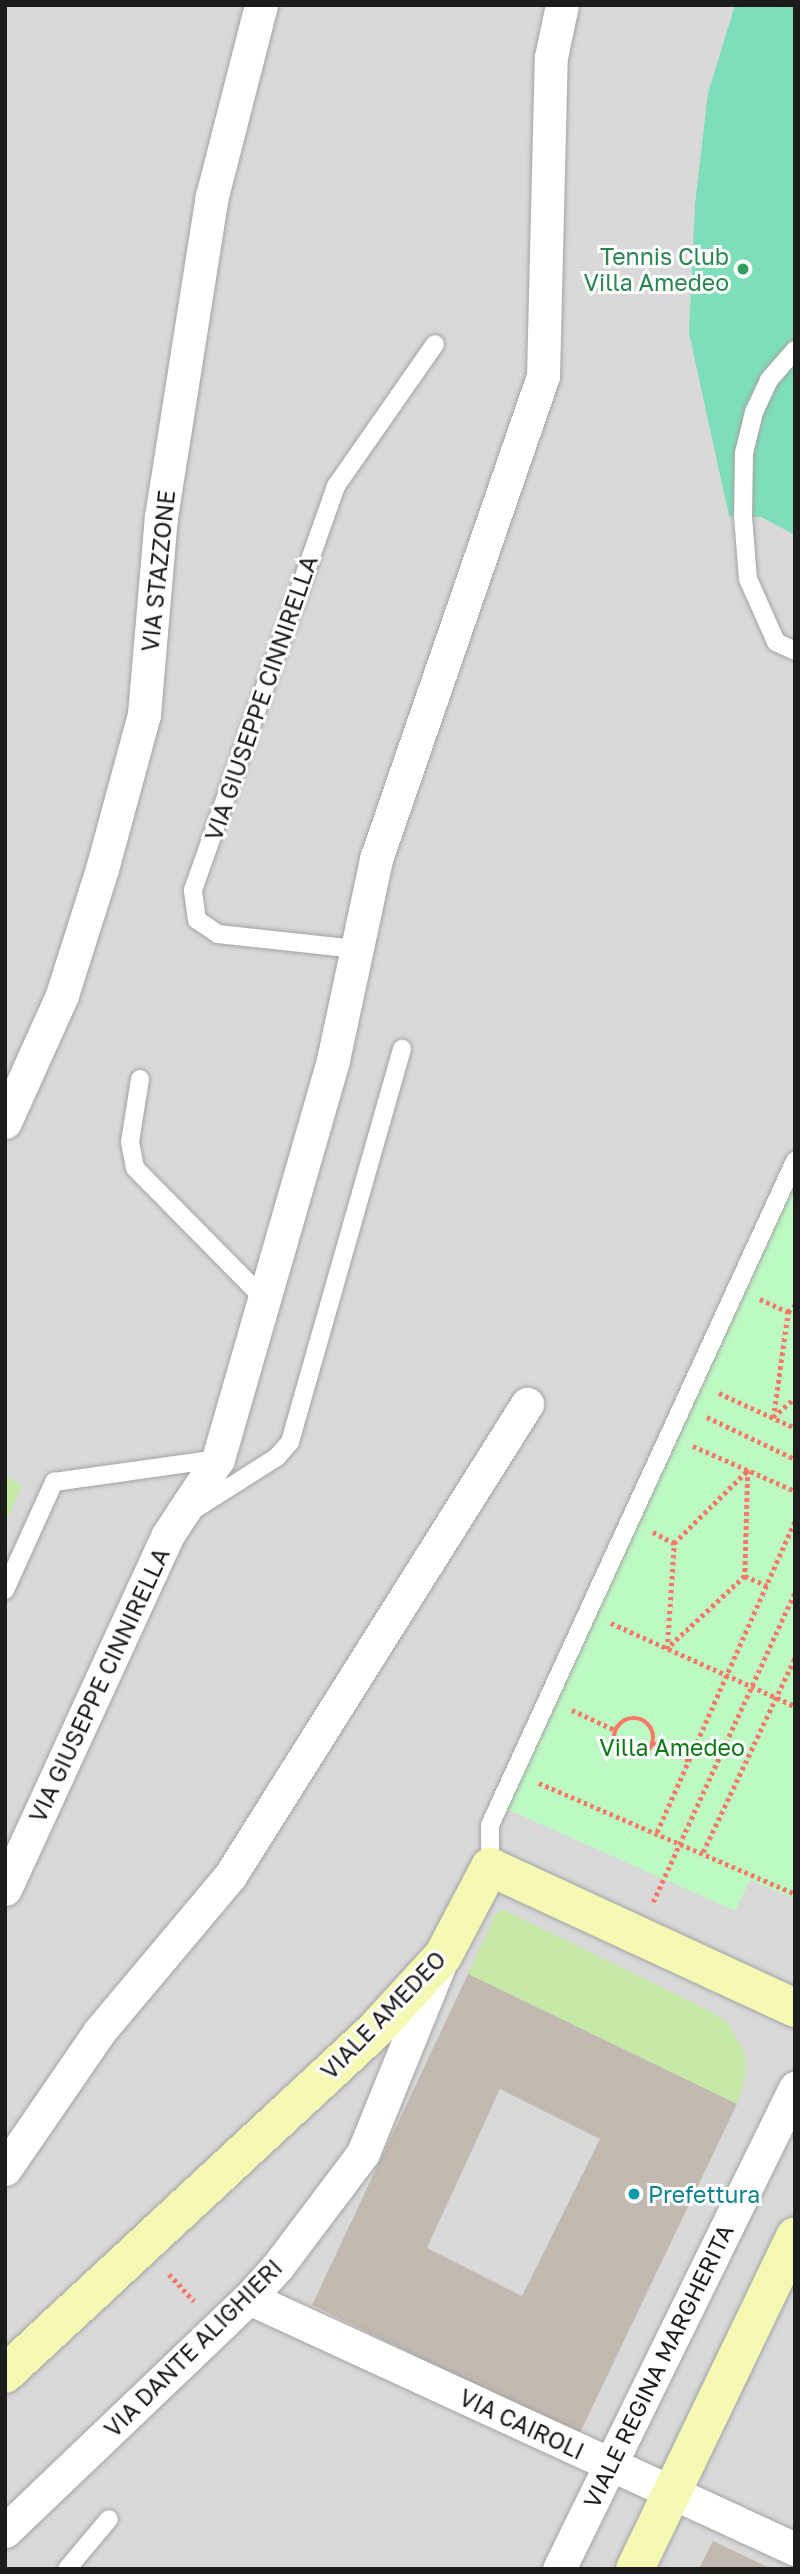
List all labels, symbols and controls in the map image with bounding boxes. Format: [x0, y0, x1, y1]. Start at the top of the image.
place label: Tennis Club Villa Amedeo [584, 242, 729, 296]
marker: Tennis Club Villa Amedeo [735, 261, 751, 277]
street label: VIA STAZZONE [136, 489, 180, 653]
street label: VIA GIUSEPPE CINNIRELLA [199, 552, 323, 844]
street label: VIA GIUSEPPE CINNIRELLA [23, 1543, 175, 1827]
park label: Villa Amedeo [599, 1733, 745, 1761]
street label: VIALE AMEDEO [315, 1945, 451, 2085]
place label: Prefettura [648, 2180, 760, 2208]
marker: Prefettura [626, 2186, 642, 2202]
street label: VIALE REGINA MARGHERITA [577, 2220, 739, 2512]
street label: VIA DANTE ALIGHIERI [98, 2253, 288, 2443]
street label: VIA CAIROLI [455, 2383, 589, 2465]

